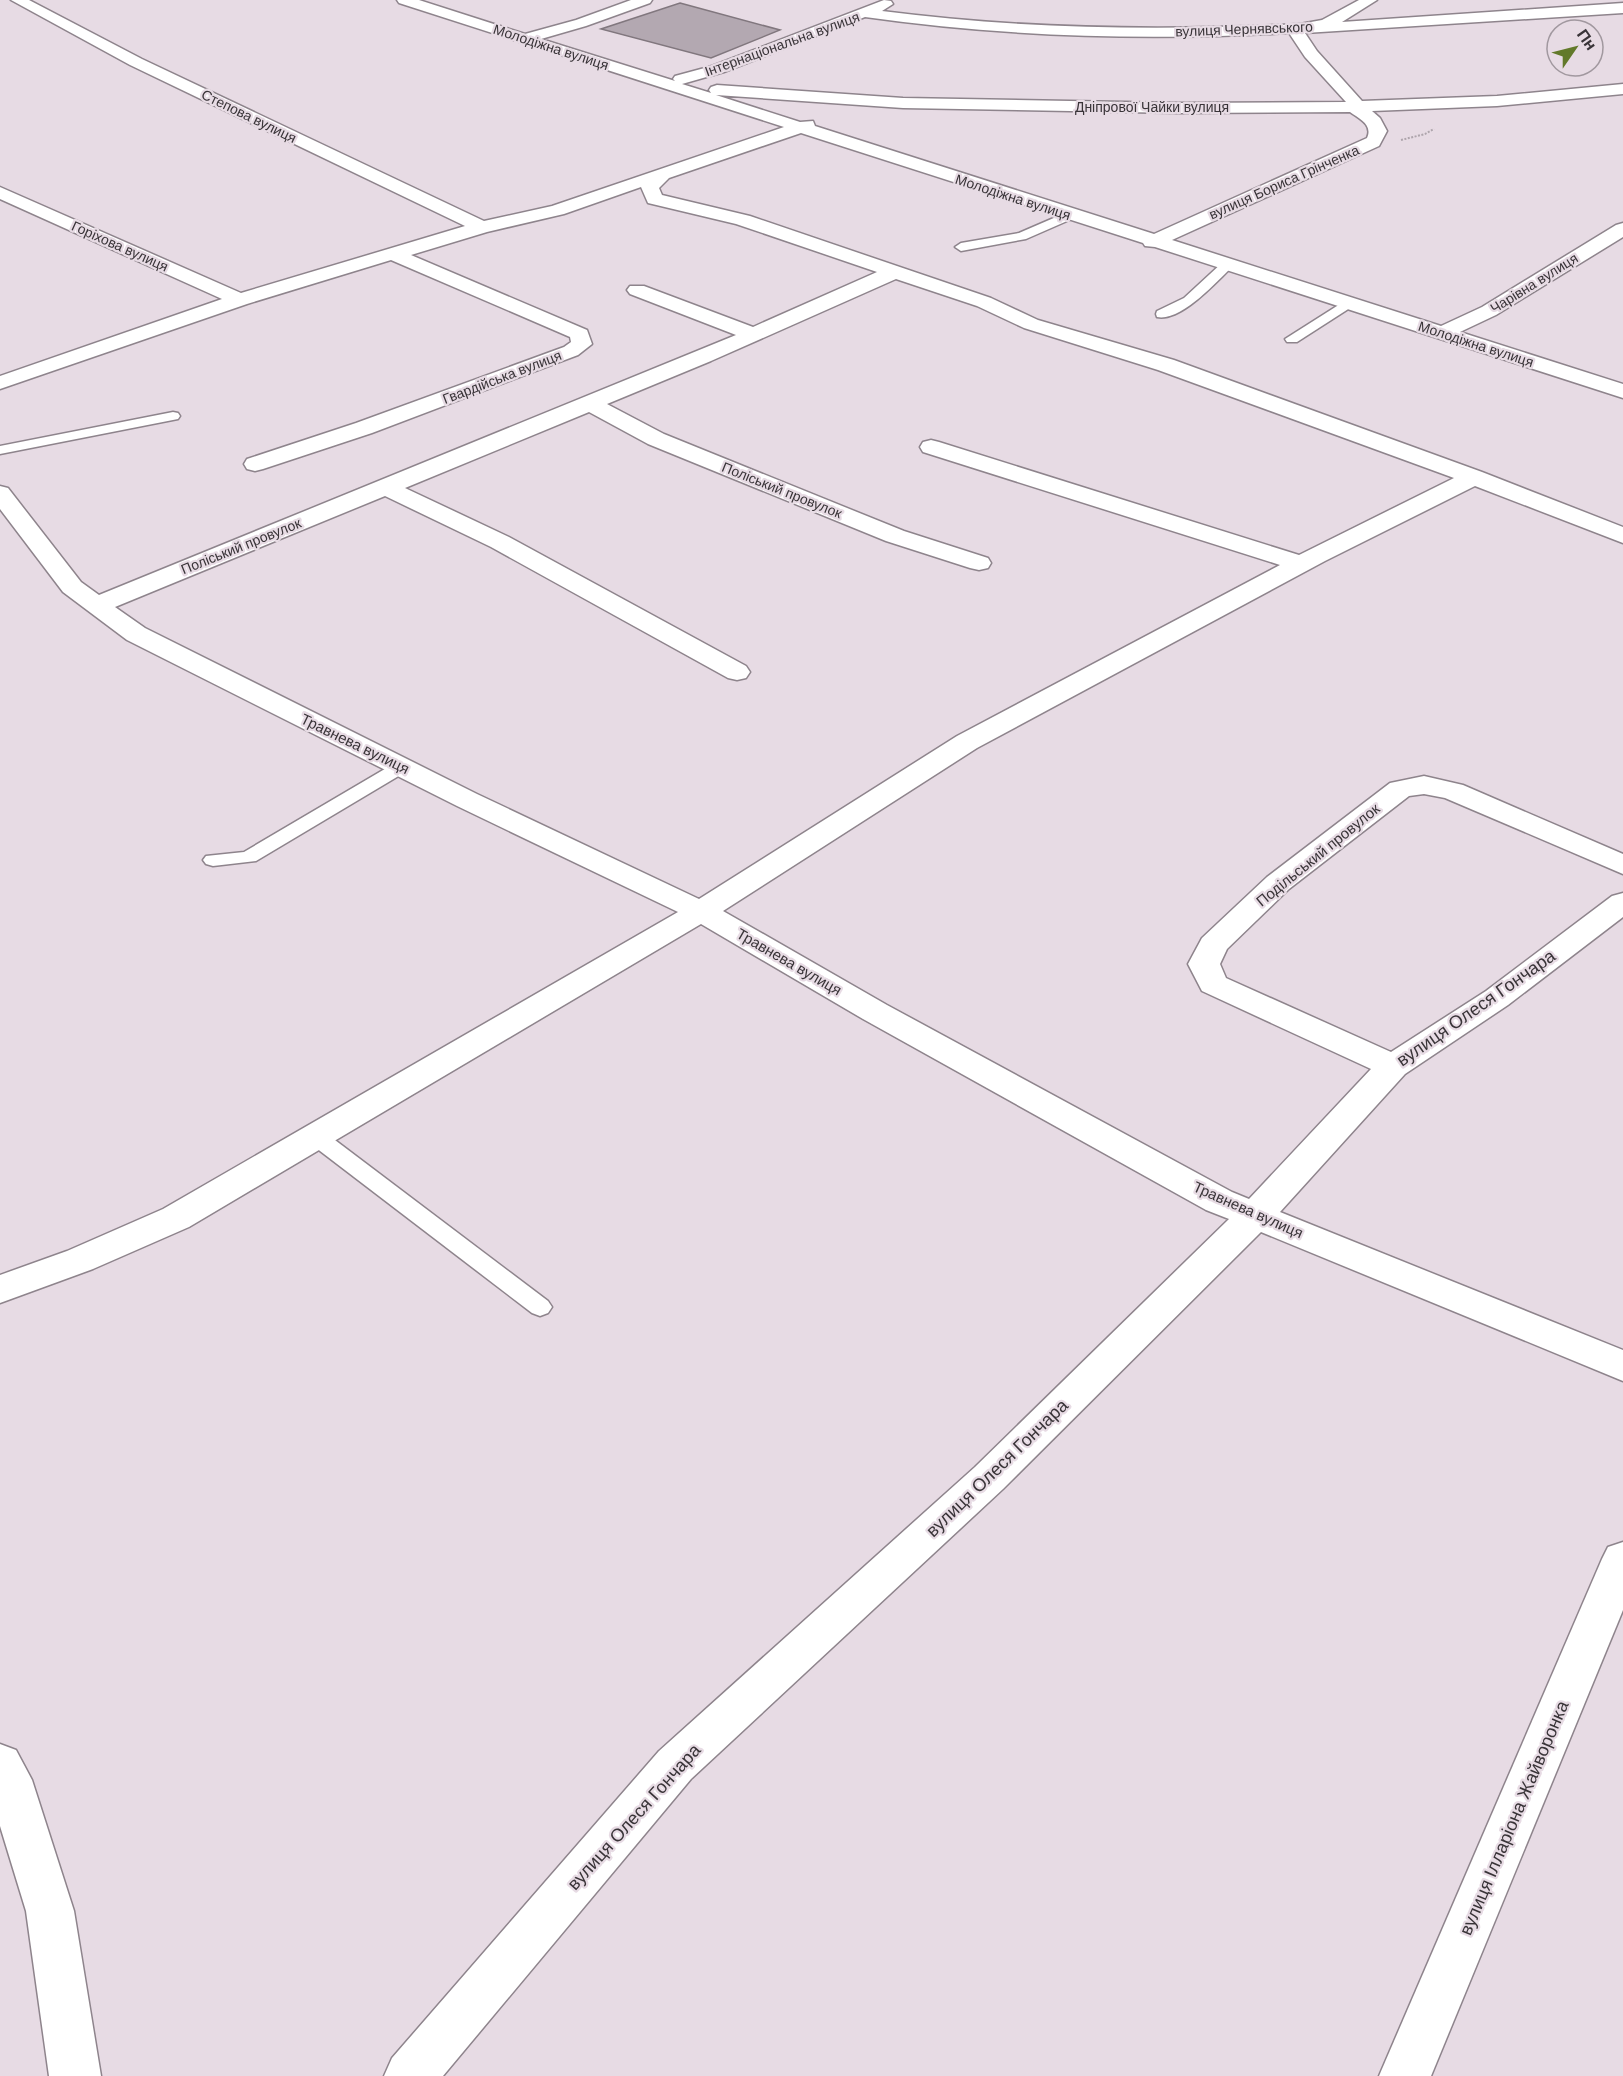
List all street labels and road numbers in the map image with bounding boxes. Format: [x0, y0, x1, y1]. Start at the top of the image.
street label: Інтернаціональна вулиця [702, 8, 862, 80]
street label: вулиця Чернявського [1175, 18, 1313, 40]
street label: Молодіжна вулиця [491, 20, 611, 74]
street label: Степова вулиця [198, 85, 300, 147]
street label: Дніпрової Чайки вулиця [1075, 98, 1229, 116]
street label: вулиця Бориса Грінченка [1206, 141, 1362, 223]
street label: Молодіжна вулиця [953, 170, 1073, 224]
street label: Горіхова вулиця [69, 217, 171, 275]
street label: Чарівна вулиця [1487, 249, 1581, 317]
street label: Молодіжна вулиця [1416, 317, 1536, 371]
street label: Гвардійська вулиця [440, 346, 564, 408]
street label: Поліський провулок [719, 458, 845, 523]
street label: Поліський провулок [178, 513, 304, 578]
street label: Травнева вулиця [297, 709, 413, 779]
street label: Подільський провулок [1252, 799, 1384, 911]
street label: Травнева вулиця [733, 924, 845, 1000]
street label: вулиця Олеся Гончара [1392, 943, 1561, 1072]
street label: Травнева вулиця [1190, 1177, 1306, 1243]
street label: вулиця Олеся Гончара [921, 1393, 1074, 1542]
street label: вулиця Ілларіона Жайворонка [1454, 1696, 1575, 1939]
street label: вулиця Олеся Гончара [562, 1738, 707, 1895]

